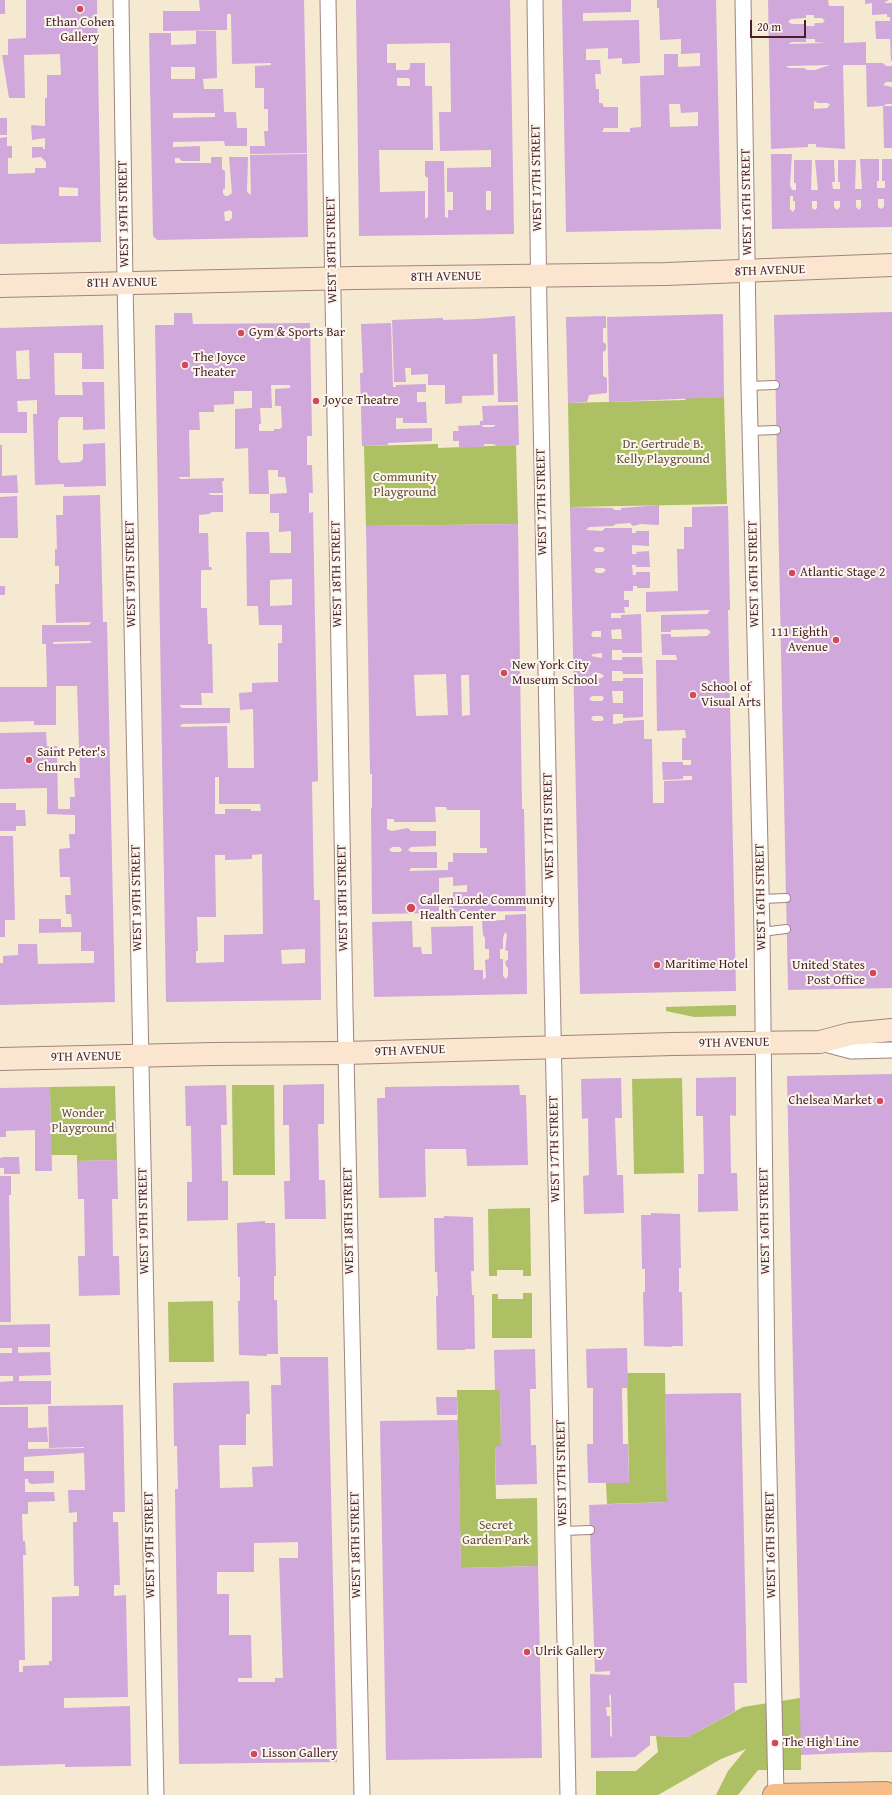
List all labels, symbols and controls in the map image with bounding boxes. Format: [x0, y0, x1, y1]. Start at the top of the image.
marker: Ethan Cohen Gallery [75, 4, 85, 14]
scale bar [752, 12, 808, 38]
place label: Ethan Cohen Gallery [45, 15, 115, 46]
text: 20 m [757, 18, 781, 35]
street label: WEST 17TH STREET [528, 124, 546, 232]
street label: WEST 16TH STREET [738, 148, 756, 256]
street label: WEST 19TH STREET [115, 160, 133, 268]
street label: WEST 18TH STREET [323, 196, 341, 304]
street label: 8TH AVENUE [734, 262, 806, 280]
street label: 8TH AVENUE [411, 269, 481, 285]
street label: 8TH AVENUE [87, 275, 157, 291]
place label: Gym & Sports Bar [249, 325, 345, 341]
marker: Gym & Sports Bar [236, 328, 246, 338]
place label: The Joyce Theater [193, 350, 246, 381]
marker: The Joyce Theater [180, 360, 190, 370]
place label: Joyce Theatre [324, 393, 399, 409]
marker: Joyce Theatre [311, 396, 321, 406]
park label: Dr. Gertrude B. Kelly Playground [616, 437, 710, 468]
street label: WEST 17TH STREET [533, 448, 551, 556]
park label: Community Playground [373, 470, 437, 501]
street label: WEST 19TH STREET [122, 520, 140, 628]
street label: WEST 18TH STREET [328, 520, 346, 628]
street label: WEST 16TH STREET [745, 520, 763, 628]
place label: Atlantic Stage 2 [800, 565, 885, 581]
marker: Atlantic Stage 2 [787, 568, 797, 578]
place label: 111 Eighth Avenue [770, 625, 828, 656]
marker: 111 Eighth Avenue [831, 635, 841, 645]
place label: New York City Museum School [512, 658, 598, 689]
marker: New York City Museum School [499, 668, 509, 678]
place label: School of Visual Arts [701, 680, 761, 711]
marker: School of Visual Arts [688, 690, 698, 700]
place label: Saint Peter's Church [37, 745, 106, 776]
marker: Saint Peter's Church [24, 755, 34, 765]
street label: WEST 17TH STREET [540, 772, 558, 880]
street label: WEST 16TH STREET [752, 843, 770, 951]
street label: WEST 19TH STREET [128, 844, 146, 952]
street label: WEST 18TH STREET [334, 844, 352, 952]
place label: Callen Lorde Community Health Center [420, 893, 555, 924]
marker: Callen Lorde Community Health Center [405, 902, 417, 914]
place label: Maritime Hotel [665, 957, 748, 973]
place label: United States Post Office [792, 958, 865, 989]
marker: Maritime Hotel [652, 960, 662, 970]
marker: United States Post Office [868, 968, 878, 978]
street label: 9TH AVENUE [699, 1035, 769, 1051]
street label: 9TH AVENUE [374, 1042, 446, 1060]
street label: 9TH AVENUE [51, 1049, 121, 1065]
place label: Chelsea Market [788, 1093, 872, 1109]
street label: WEST 17TH STREET [546, 1095, 564, 1203]
marker: Chelsea Market [875, 1096, 885, 1106]
park label: Wonder Playground [52, 1106, 114, 1137]
street label: WEST 19TH STREET [135, 1167, 153, 1275]
street label: WEST 18TH STREET [340, 1167, 358, 1275]
street label: WEST 16TH STREET [756, 1167, 774, 1275]
street label: WEST 17TH STREET [553, 1419, 571, 1527]
street label: WEST 19TH STREET [141, 1491, 159, 1599]
street label: WEST 18TH STREET [347, 1491, 365, 1599]
street label: WEST 16TH STREET [762, 1491, 780, 1599]
park label: Secret Garden Park [462, 1518, 530, 1549]
place label: Ulrik Gallery [535, 1644, 605, 1660]
marker: Ulrik Gallery [522, 1647, 532, 1657]
place label: The High Line [783, 1735, 859, 1751]
marker: The High Line [770, 1738, 780, 1748]
place label: Lisson Gallery [262, 1746, 338, 1762]
marker: Lisson Gallery [249, 1749, 259, 1759]

